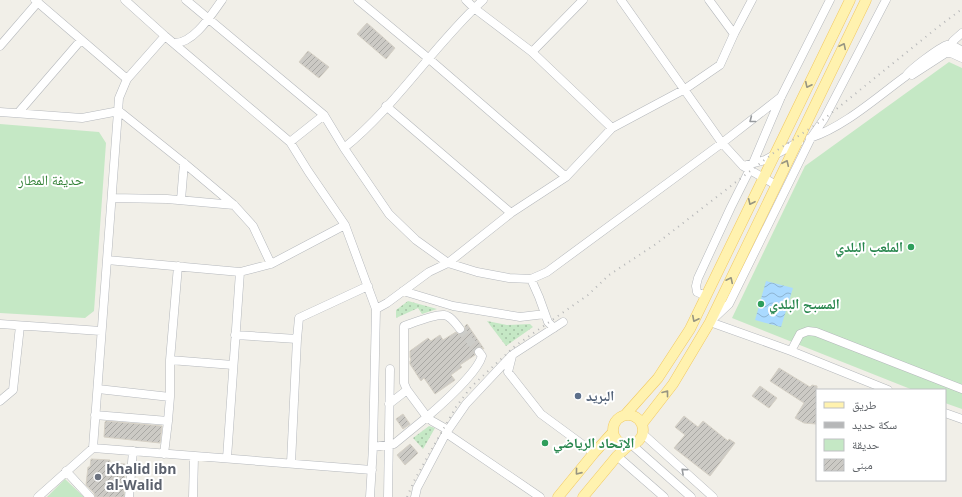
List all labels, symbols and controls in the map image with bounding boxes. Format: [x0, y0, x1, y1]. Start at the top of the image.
one-way arrow [838, 43, 846, 50]
one-way arrow [805, 81, 813, 89]
one-way arrow [749, 115, 756, 122]
one-way arrow [781, 160, 789, 167]
park label: حديفة المطار [17, 170, 84, 189]
one-way arrow [748, 198, 756, 205]
place label: الملعب البلدي [835, 237, 903, 258]
marker: الملعب البلدي [906, 242, 916, 252]
one-way arrow [725, 277, 733, 284]
place label: المسبح البلدي [769, 294, 840, 315]
marker: المسبح البلدي [756, 299, 766, 309]
one-way arrow [692, 315, 700, 323]
place label: البريد [586, 386, 614, 405]
legend [816, 389, 946, 481]
marker: البريد [573, 391, 583, 401]
one-way arrow [662, 391, 669, 398]
text: طريق [852, 396, 877, 413]
text: سكة حديد [852, 416, 897, 433]
place label: الإتحاد الرياضي [553, 433, 635, 454]
text: حديقة [852, 436, 880, 453]
marker: الإتحاد الرياضي [540, 438, 550, 448]
text: مبنى [852, 456, 873, 473]
place label: Khalid ibn al-Walid [106, 459, 176, 494]
one-way arrow [576, 467, 583, 474]
one-way arrow [681, 468, 689, 476]
marker: Khalid ibn al-Walid [93, 472, 103, 482]

